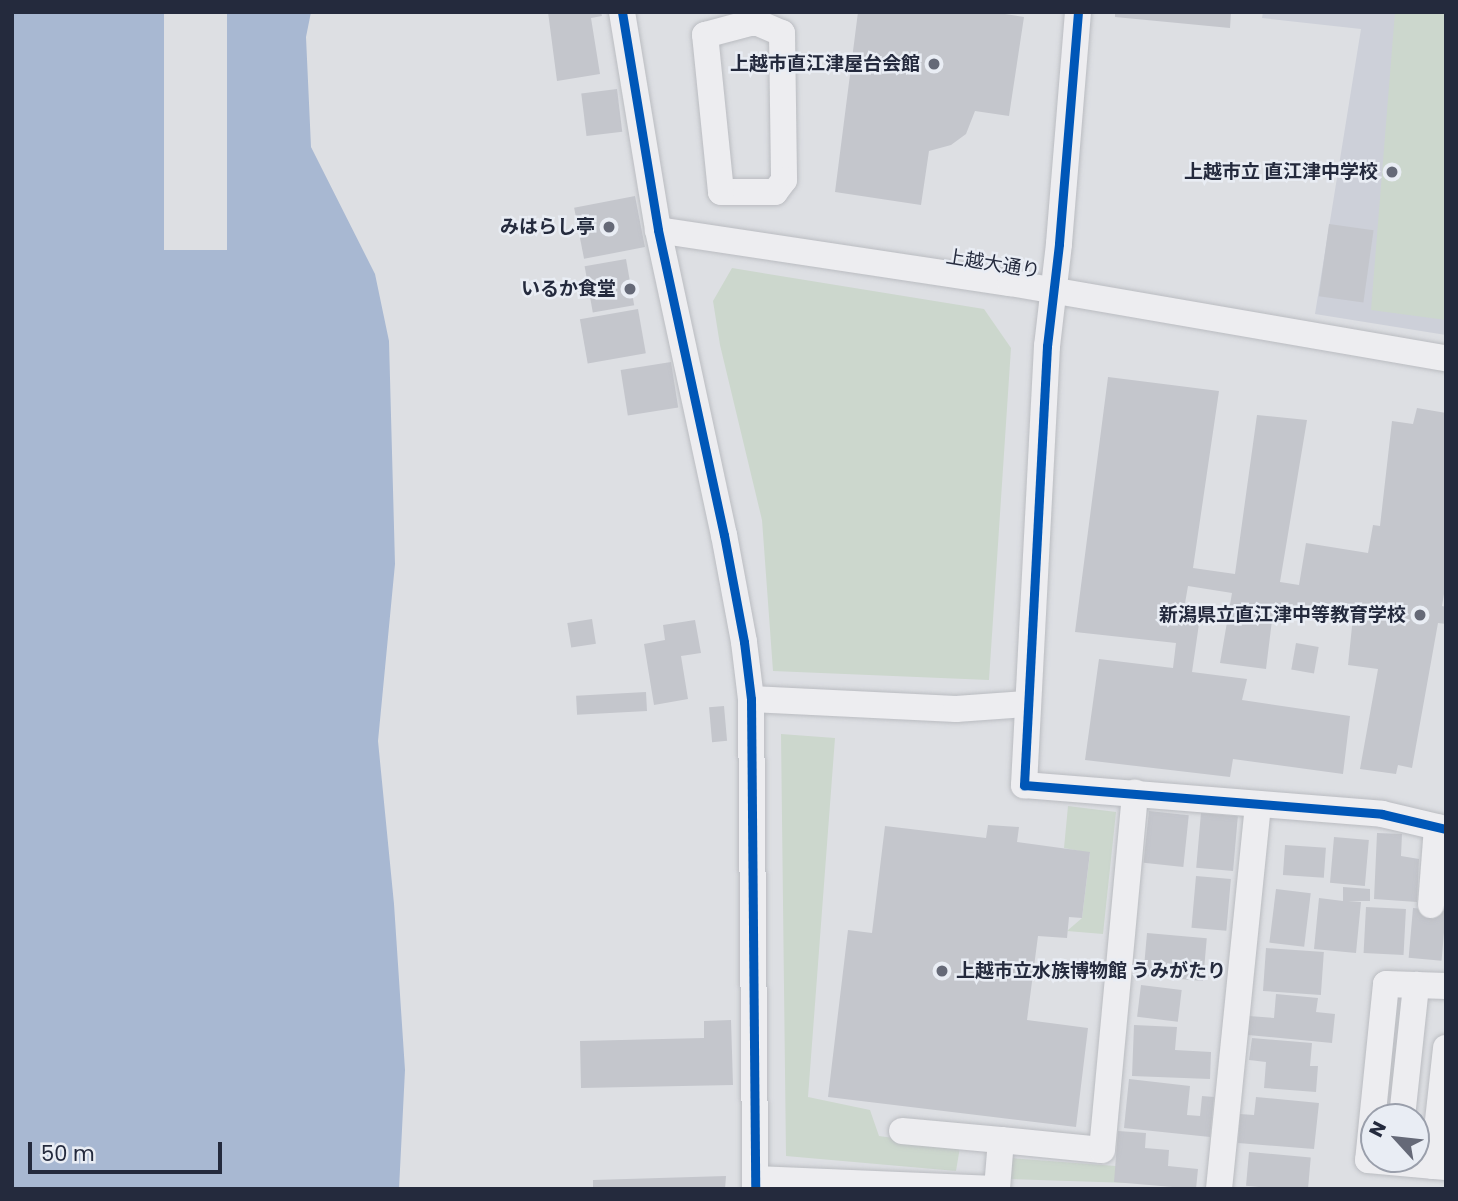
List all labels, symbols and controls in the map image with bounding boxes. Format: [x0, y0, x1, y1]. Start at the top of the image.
place label: 上越市直江津屋台会館 [730, 53, 920, 75]
marker: 上越市直江津屋台会館 [926, 56, 942, 72]
place label: 上越市立 直江津中学校 [1184, 161, 1378, 183]
marker: 上越市立 直江津中学校 [1384, 164, 1400, 180]
place label: みはらし亭 [500, 216, 595, 238]
marker: みはらし亭 [601, 219, 617, 235]
street label: 上越大通り [944, 245, 1042, 283]
place label: いるか食堂 [521, 278, 616, 300]
marker: いるか食堂 [622, 281, 638, 297]
place label: 新潟県立直江津中等教育学校 [1159, 604, 1406, 626]
marker: 新潟県立直江津中等教育学校 [1412, 607, 1428, 623]
place label: 上越市立水族博物館 うみがたり [956, 960, 1226, 982]
marker: 上越市立水族博物館 うみがたり [934, 963, 950, 979]
north arrow [1360, 1103, 1430, 1173]
text: N [1362, 1117, 1393, 1142]
scale bar [32, 1128, 226, 1172]
text: 50 m [41, 1139, 95, 1168]

